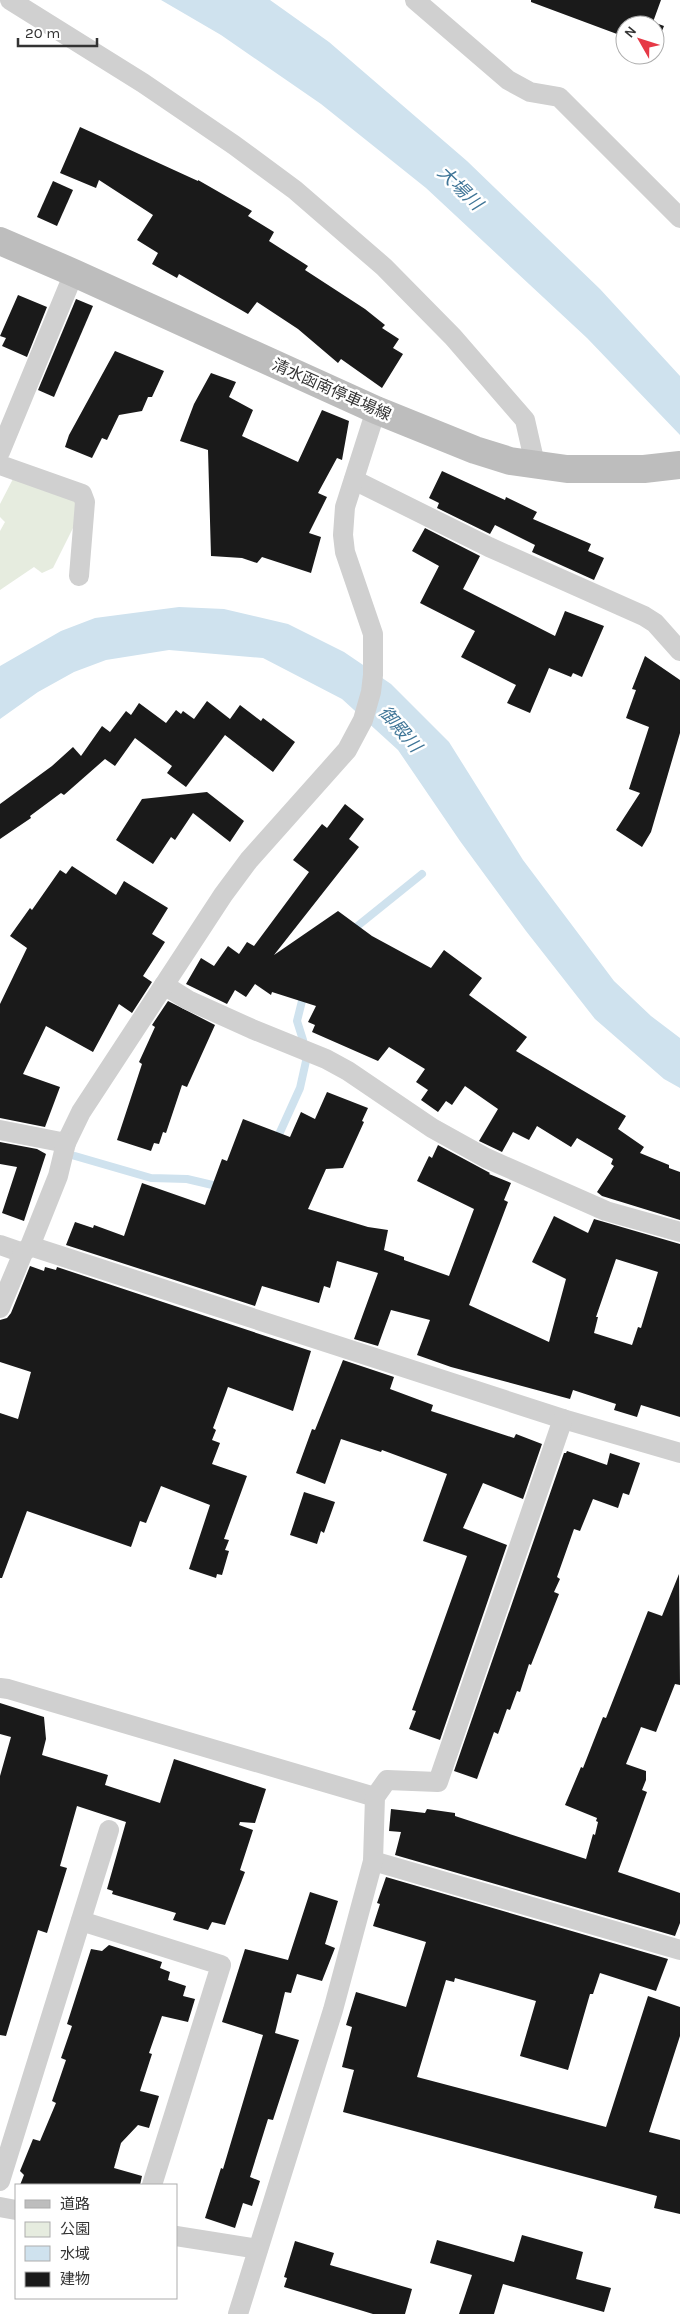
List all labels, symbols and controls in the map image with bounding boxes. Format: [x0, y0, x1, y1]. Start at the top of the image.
scale bar [18, 15, 96, 47]
north arrow [615, 15, 665, 65]
text: N [621, 23, 640, 41]
text: 20 m [25, 24, 60, 42]
water label: 大場川 [433, 161, 489, 216]
street label: 清水函南停車場線 [269, 355, 394, 424]
water label: 御殿川 [374, 701, 427, 758]
legend [15, 2184, 178, 2299]
text: 道路 [60, 2195, 90, 2213]
text: 公園 [60, 2220, 90, 2238]
text: 水域 [60, 2245, 90, 2263]
text: 建物 [60, 2270, 90, 2288]

